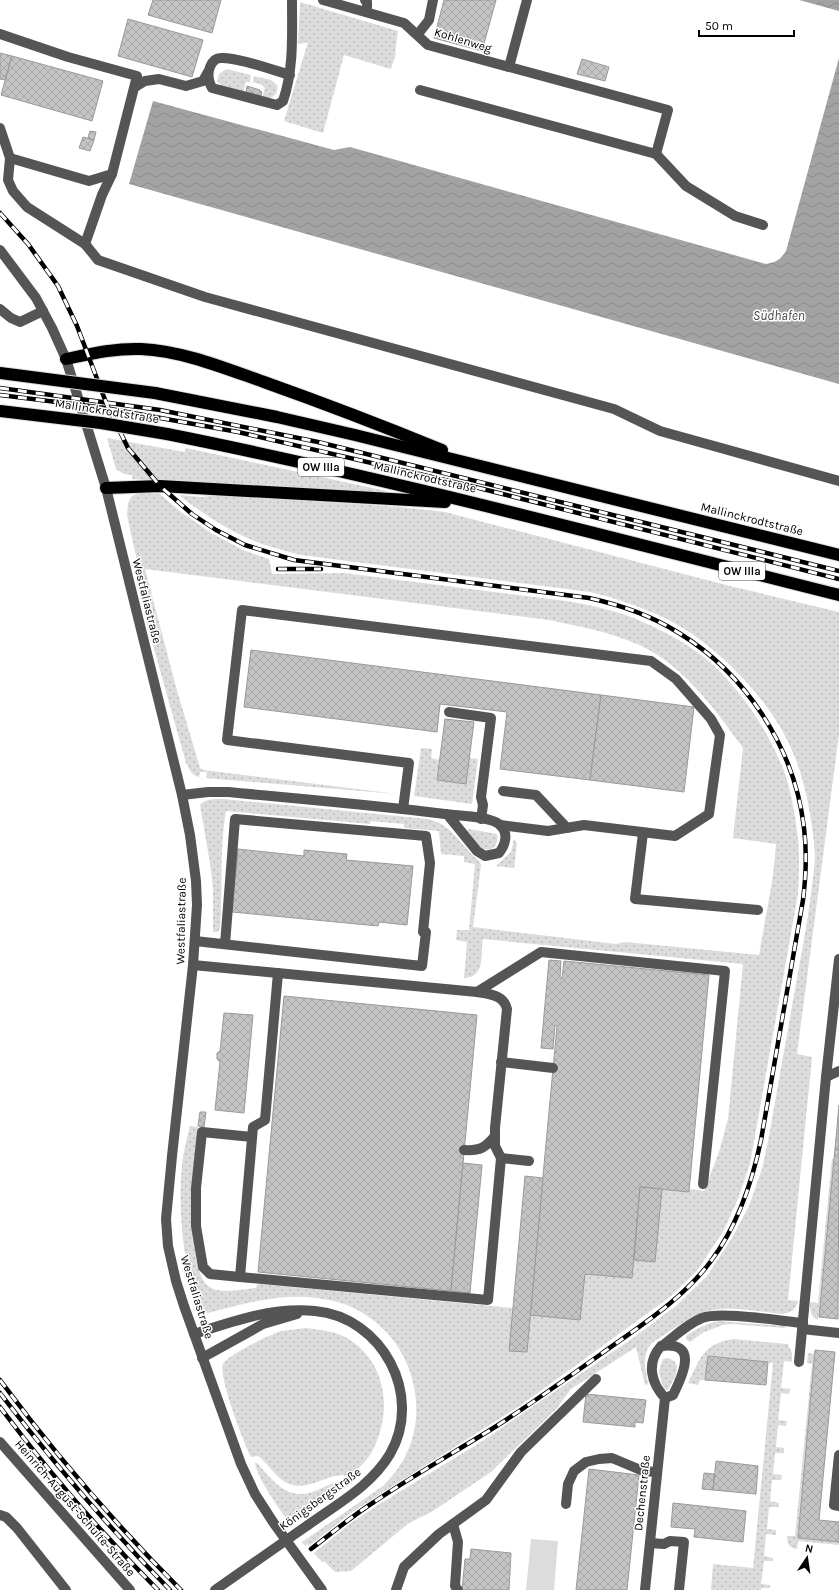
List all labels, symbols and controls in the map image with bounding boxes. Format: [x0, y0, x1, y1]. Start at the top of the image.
scale bar [699, 12, 794, 38]
text: 50 m [705, 19, 733, 33]
street label: Kohlenweg [433, 25, 494, 55]
water label: Südhafen [753, 308, 805, 323]
street label: Mallinckrodtstraße [54, 396, 160, 426]
road number: OW IIIa [298, 458, 344, 476]
street label: Mallinckrodtstraße [372, 458, 478, 496]
street label: Mallinckrodtstraße [699, 499, 805, 539]
street label: Westfaliastraße [130, 557, 164, 645]
road number: OW IIIa [719, 562, 765, 580]
street label: Westfaliastraße [173, 877, 189, 965]
street label: Westfaliastraße [178, 1253, 216, 1341]
street label: Heinrich-August-Schulte-Straße [12, 1437, 138, 1579]
street label: Dechenstraße [631, 1454, 653, 1532]
street label: Königsbergstraße [277, 1465, 363, 1533]
north arrow [787, 1538, 827, 1578]
text: N [804, 1542, 814, 1556]

